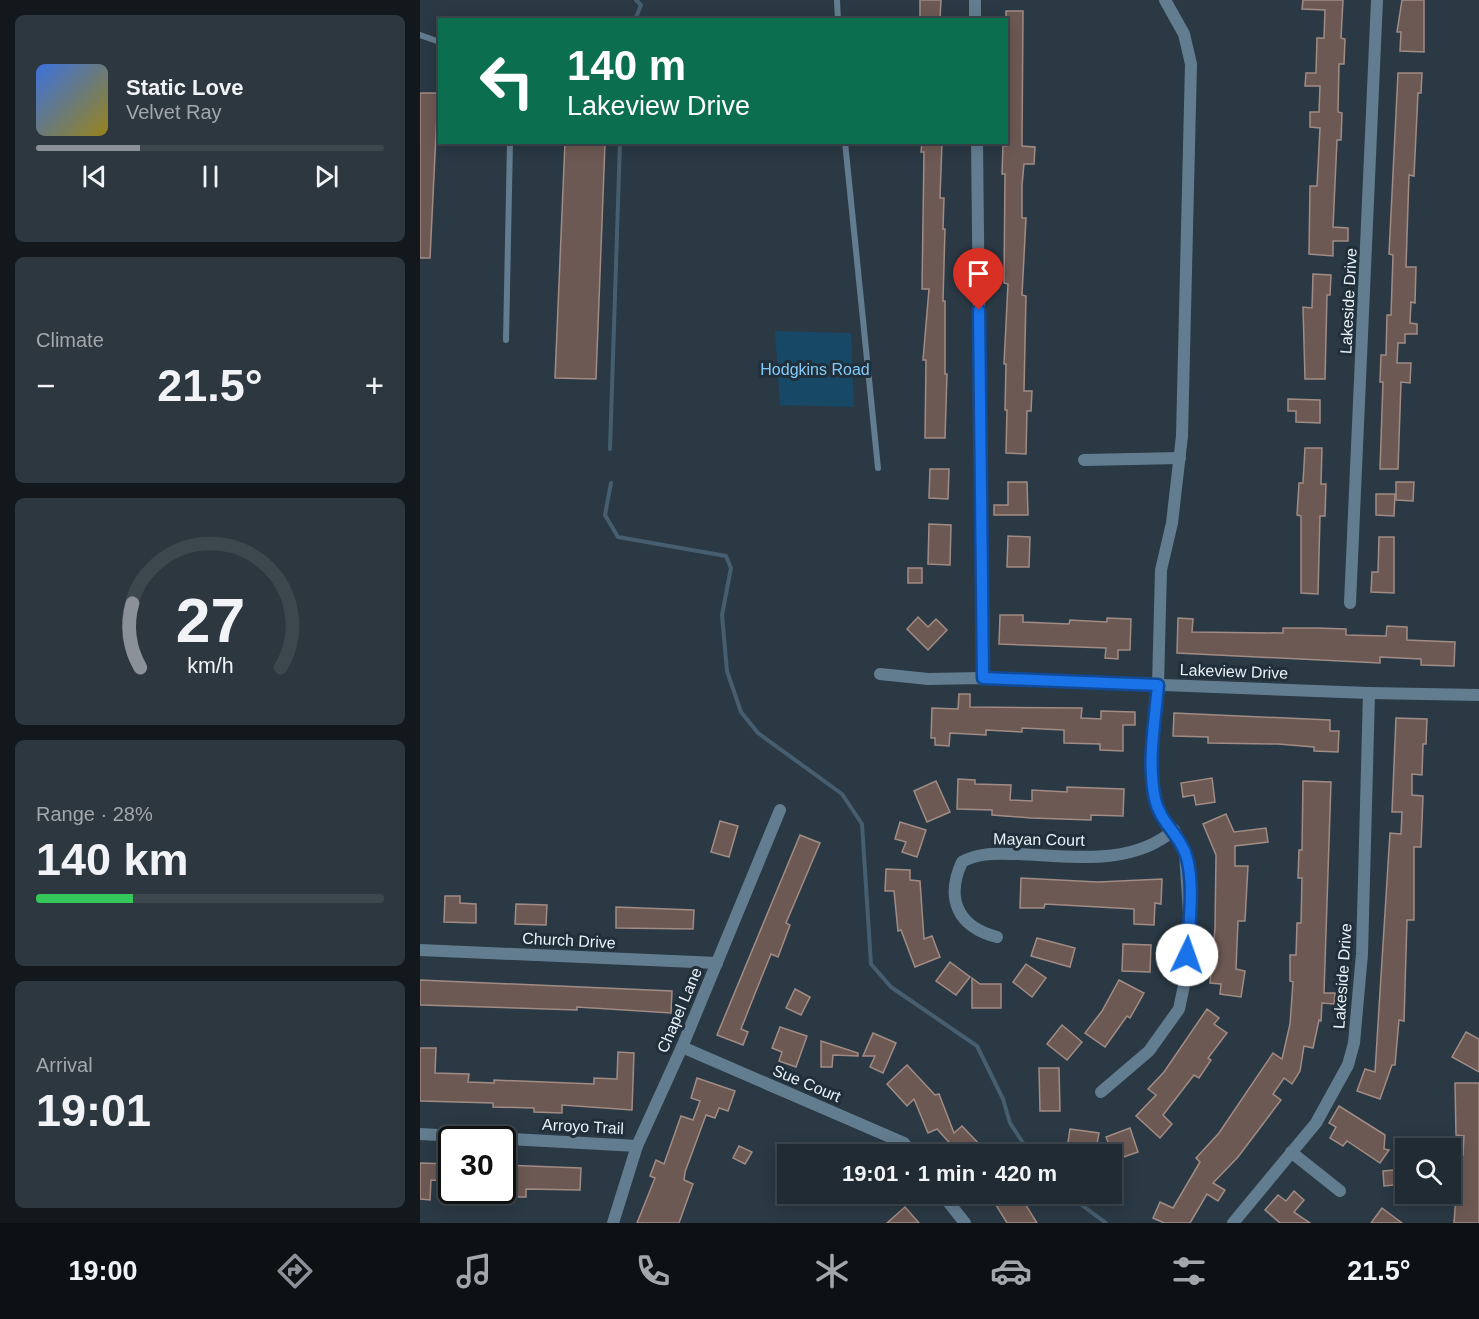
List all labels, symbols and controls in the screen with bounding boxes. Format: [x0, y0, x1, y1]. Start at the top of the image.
icon: left [468, 42, 546, 120]
text: 140 m [567, 42, 686, 89]
text: Static Love [126, 75, 243, 100]
text: Lakeview Drive [567, 91, 750, 121]
text: Velvet Ray [126, 101, 222, 123]
icon: previous [78, 160, 111, 193]
icon: pause [194, 160, 227, 193]
icon: next [310, 160, 343, 193]
pin [953, 248, 1004, 310]
street label: Lakeside Drive [1337, 248, 1360, 354]
icon: arrive [962, 257, 995, 290]
text: Climate [36, 329, 104, 351]
text: 21.5° [157, 360, 263, 411]
park label: Hodgkins Road [760, 361, 870, 378]
text: − [36, 367, 55, 404]
text: + [365, 367, 384, 404]
text: 27 [175, 587, 245, 656]
text: km/h [187, 655, 233, 679]
street label: Lakeview Drive [1179, 661, 1289, 682]
text: Range · 28% [36, 803, 153, 825]
street label: Mayan Court [993, 830, 1085, 849]
text: 140 km [36, 834, 189, 885]
position arrow [1155, 923, 1219, 987]
street label: Lakeside Drive [1330, 923, 1355, 1029]
street label: Church Drive [522, 930, 616, 951]
street label: Chapel Lane [654, 965, 705, 1055]
text: Arrival [36, 1054, 93, 1076]
street label: Sue Court [770, 1062, 844, 1106]
text: 19:01 [36, 1085, 151, 1136]
street label: Arroyo Trail [542, 1116, 624, 1137]
speed limit sign: 30 [438, 1126, 516, 1204]
map controls [1395, 1138, 1461, 1204]
button: search [1395, 1138, 1461, 1204]
text: 19:01 · 1 min · 420 m [842, 1161, 1057, 1186]
icon: directions [274, 1250, 316, 1292]
icon: music [453, 1250, 495, 1292]
icon: phone [632, 1250, 674, 1292]
icon: climate [811, 1250, 853, 1292]
icon: car [990, 1250, 1032, 1292]
icon: filters [1168, 1250, 1210, 1292]
text: 19:00 [68, 1256, 137, 1286]
text: 21.5° [1347, 1256, 1411, 1286]

